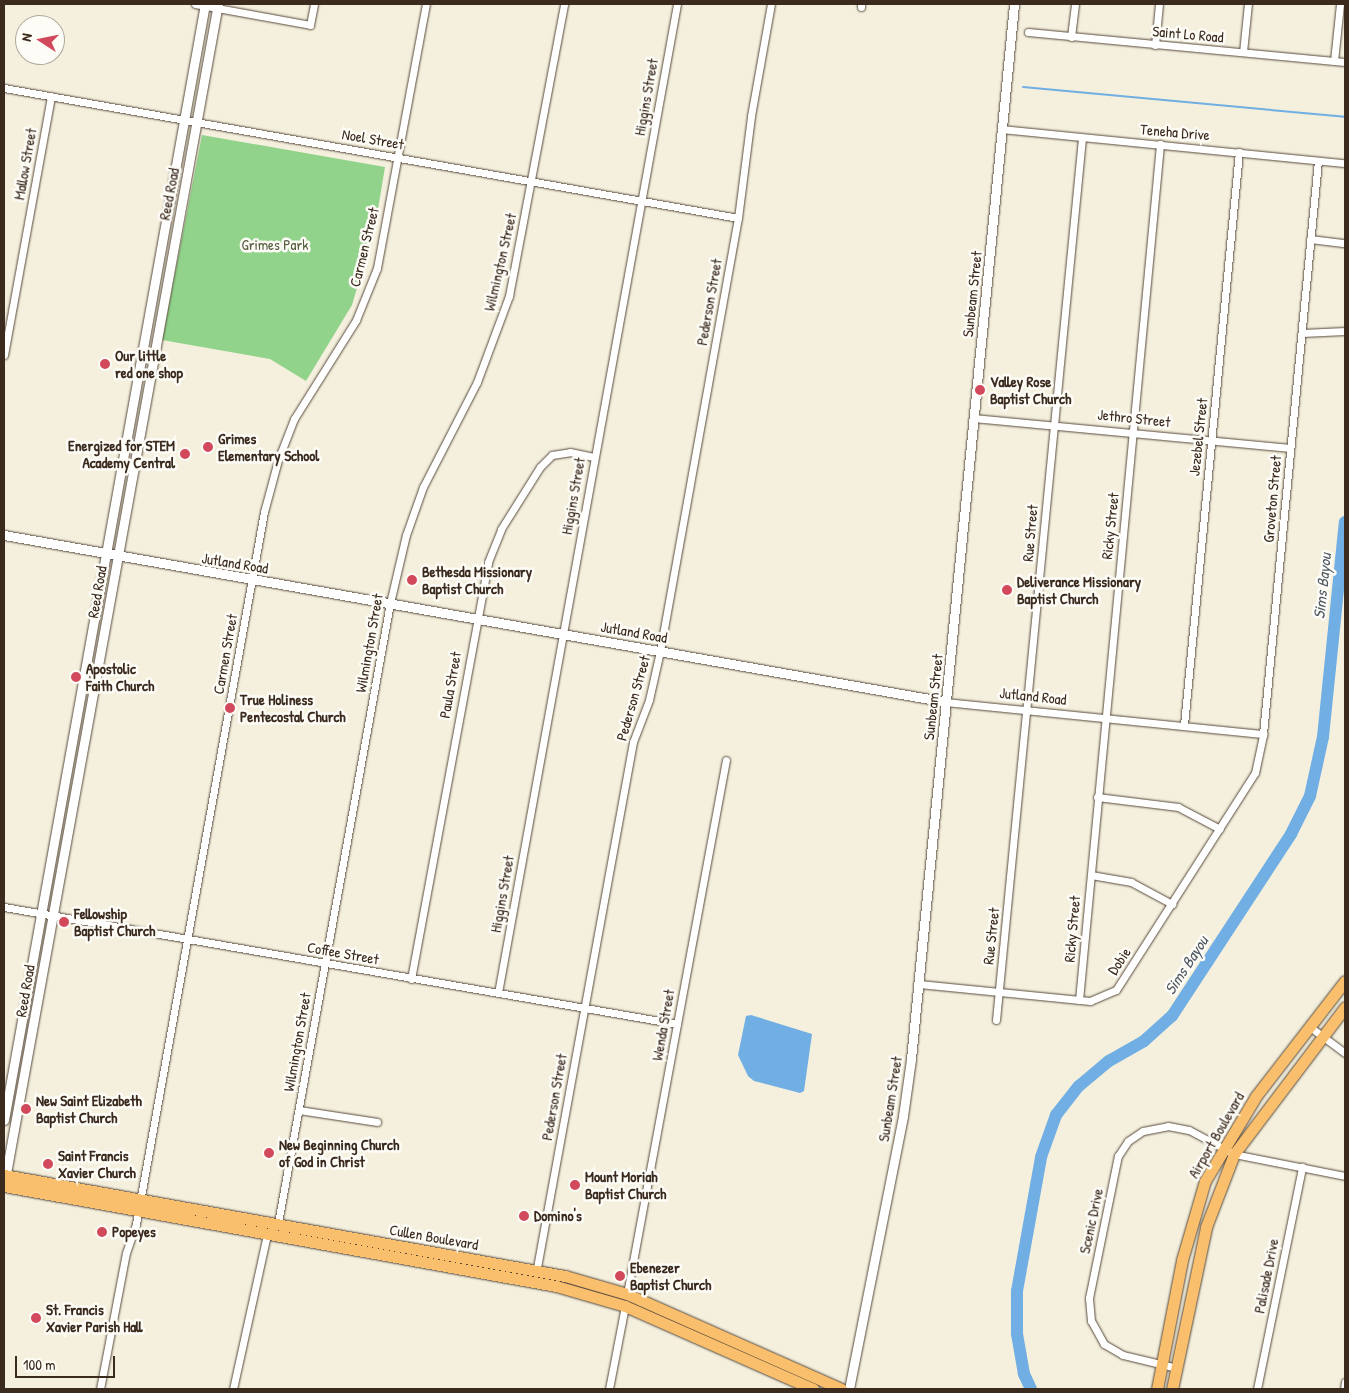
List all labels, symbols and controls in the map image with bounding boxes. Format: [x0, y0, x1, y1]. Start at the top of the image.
north arrow [15, 15, 65, 65]
street label: Saint Lo Road [1152, 22, 1224, 46]
text: N [16, 32, 36, 43]
street label: Higgins Street [630, 57, 662, 137]
street label: Teneha Drive [1140, 120, 1210, 144]
street label: Noel Street [341, 125, 405, 153]
street label: Mallow Street [10, 127, 40, 201]
street label: Reed Road [155, 166, 183, 222]
street label: Carmen Street [345, 205, 383, 289]
street label: Wilmington Street [480, 211, 520, 313]
park label: Grimes Park [242, 236, 308, 254]
street label: Sunbeam Street [959, 250, 985, 338]
street label: Pederson Street [693, 257, 725, 347]
place label: Our little red one shop [115, 346, 183, 381]
marker: Our little red one shop [99, 358, 111, 370]
place label: Valley Rose Baptist Church [990, 372, 1071, 407]
marker: Valley Rose Baptist Church [974, 384, 986, 396]
street label: Jezebel Street [1185, 397, 1211, 477]
street label: Jethro Street [1097, 405, 1171, 431]
place label: Grimes Elementary School [218, 429, 319, 464]
place label: Energized for STEM Academy Central [68, 436, 175, 471]
marker: Grimes Elementary School [202, 441, 214, 453]
marker: Energized for STEM Academy Central [179, 448, 191, 460]
street label: Groveton Street [1259, 455, 1285, 543]
street label: Higgins Street [557, 456, 589, 536]
street label: Ricky Street [1098, 492, 1122, 560]
street label: Rue Street [1019, 504, 1041, 562]
street label: Jutland Road [200, 549, 270, 577]
water label: Sims Bayou [1309, 552, 1335, 620]
place label: Bethesda Missionary Baptist Church [422, 562, 532, 597]
street label: Reed Road [84, 565, 110, 619]
place label: Deliverance Missionary Baptist Church [1017, 572, 1141, 607]
marker: Bethesda Missionary Baptist Church [406, 574, 418, 586]
marker: Deliverance Missionary Baptist Church [1001, 584, 1013, 596]
street label: Wilmington Street [351, 592, 387, 694]
street label: Carmen Street [209, 612, 241, 696]
street label: Jutland Road [599, 617, 669, 647]
street label: Paula Street [435, 650, 465, 720]
street label: Pederson Street [612, 653, 654, 743]
street label: Sunbeam Street [920, 653, 946, 741]
place label: Apostolic Faith Church [86, 659, 154, 694]
marker: Apostolic Faith Church [70, 671, 82, 683]
street label: Jutland Road [999, 684, 1067, 708]
place label: True Holiness Pentecostal Church [240, 690, 346, 725]
marker: True Holiness Pentecostal Church [224, 702, 236, 714]
street label: Higgins Street [486, 854, 518, 934]
street label: Ricky Street [1060, 895, 1084, 963]
place label: Fellowship Baptist Church [74, 904, 155, 939]
street label: Rue Street [979, 907, 1003, 965]
marker: Fellowship Baptist Church [58, 916, 70, 928]
water label: Sims Bayou [1160, 932, 1212, 998]
street label: Coffee Street [306, 938, 380, 968]
street label: Dobie [1104, 944, 1134, 978]
street label: Reed Road [12, 964, 38, 1018]
street label: Wenda Street [648, 988, 678, 1062]
street label: Wilmington Street [279, 991, 315, 1093]
street label: Pederson Street [538, 1052, 570, 1142]
street label: Sunbeam Street [874, 1055, 906, 1143]
street label: Airport Boulevard [1184, 1089, 1248, 1181]
place label: New Saint Elizabeth Baptist Church [36, 1091, 142, 1126]
marker: New Saint Elizabeth Baptist Church [20, 1103, 32, 1115]
place label: New Beginning Church of God in Christ [279, 1135, 399, 1170]
place label: Saint Francis Xavier Church [58, 1146, 136, 1181]
marker: New Beginning Church of God in Christ [263, 1147, 275, 1159]
marker: Saint Francis Xavier Church [42, 1158, 54, 1170]
place label: Mount Moriah Baptist Church [585, 1167, 666, 1202]
marker: Mount Moriah Baptist Church [569, 1179, 581, 1191]
street label: Scenic Drive [1075, 1187, 1107, 1255]
place label: Domino's [534, 1207, 582, 1225]
marker: Domino's [518, 1210, 530, 1222]
street label: Cullen Boulevard [388, 1220, 480, 1254]
place label: Popeyes [112, 1223, 156, 1241]
marker: Popeyes [96, 1226, 108, 1238]
street label: Palisade Drive [1250, 1237, 1282, 1315]
place label: Ebenezer Baptist Church [630, 1258, 711, 1293]
marker: Ebenezer Baptist Church [614, 1270, 626, 1282]
place label: St. Francis Xavier Parish Hall [46, 1300, 143, 1335]
marker: St. Francis Xavier Parish Hall [30, 1312, 42, 1324]
scale bar [18, 1346, 118, 1378]
text: 100 m [23, 1354, 56, 1375]

